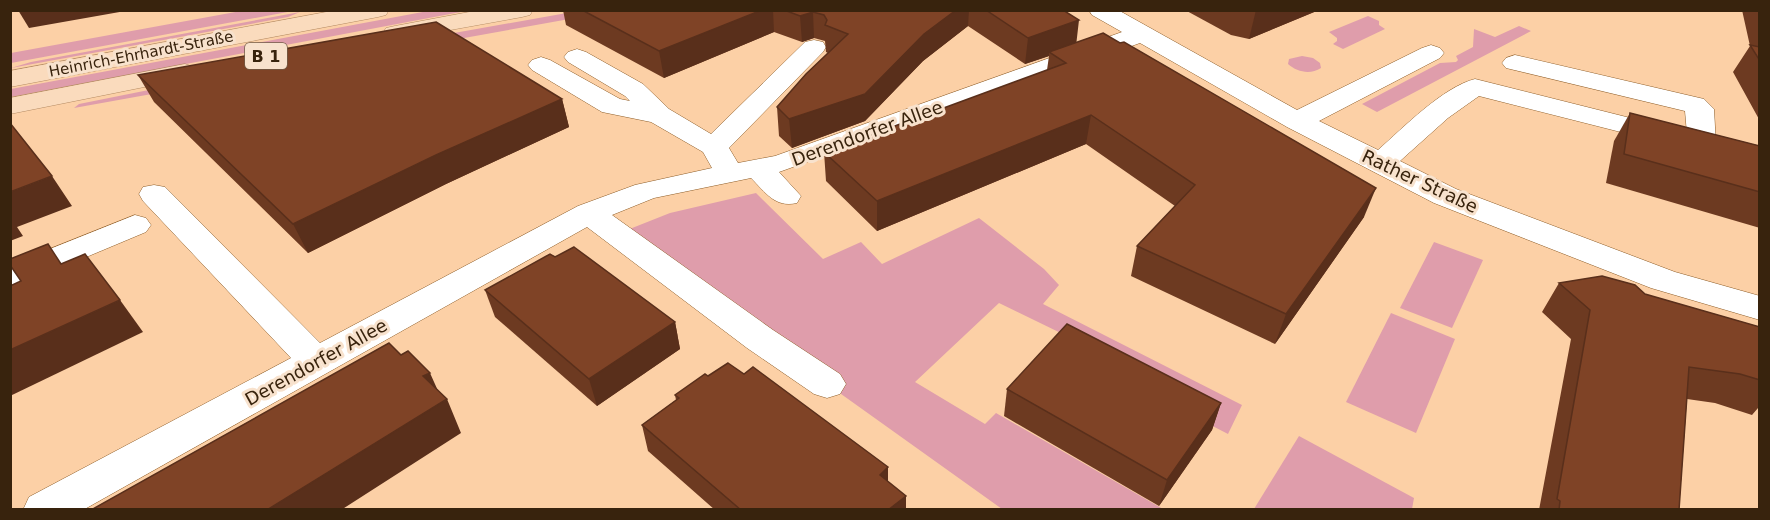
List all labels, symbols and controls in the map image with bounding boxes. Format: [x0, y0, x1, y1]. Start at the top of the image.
street label: Heinrich-Ehrhardt-Straße [47, 27, 235, 81]
road number: B 1 [245, 43, 287, 69]
street label: Derendorfer Allee [789, 96, 945, 170]
street label: Rather Straße [1359, 145, 1481, 217]
street label: Derendorfer Allee [241, 314, 391, 410]

